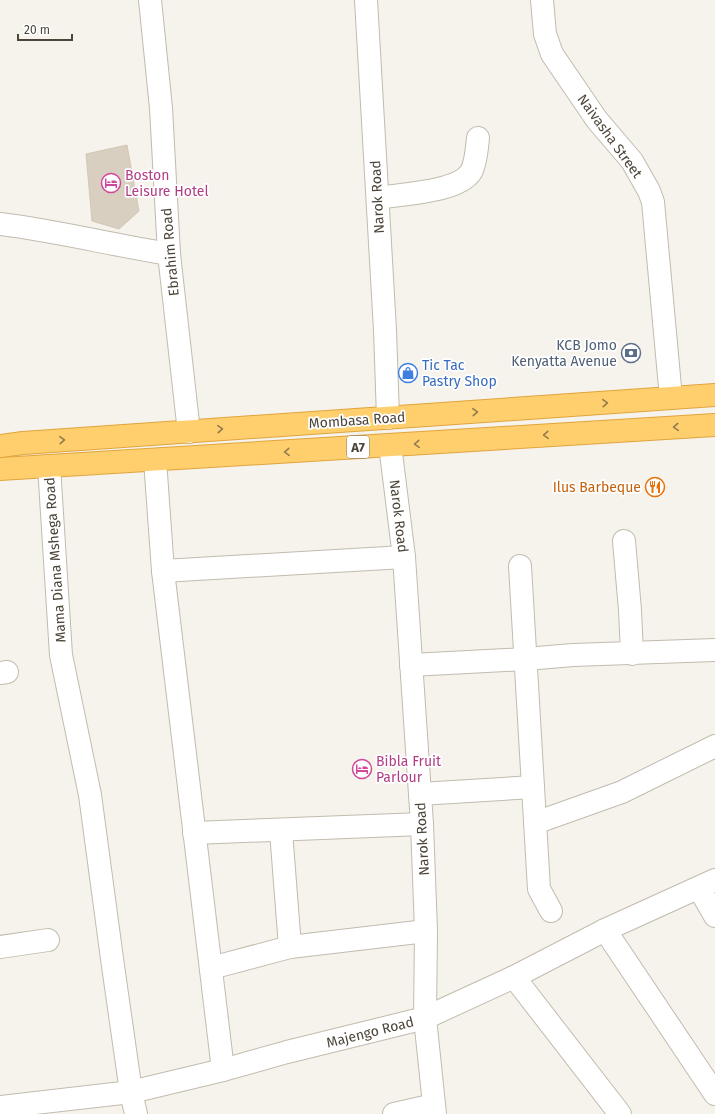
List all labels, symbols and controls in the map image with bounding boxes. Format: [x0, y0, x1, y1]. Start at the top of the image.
scale bar [18, 16, 72, 42]
text: 20 m [24, 23, 50, 37]
street label: Naivasha Street [574, 91, 646, 182]
street label: Narok Road [367, 160, 388, 234]
place label: Boston Leisure Hotel [125, 167, 208, 200]
hotel icon: Boston Leisure Hotel [100, 172, 122, 194]
street label: Ebrahim Road [158, 207, 183, 297]
place label: KCB Jomo Kenyatta Avenue [511, 337, 617, 370]
bank icon: KCB Jomo Kenyatta Avenue [620, 342, 642, 364]
place label: Tic Tac Pastry Shop [422, 357, 497, 390]
shop icon: Tic Tac Pastry Shop [397, 362, 419, 384]
one-way arrow [602, 398, 608, 407]
one-way arrow [472, 407, 478, 416]
street label: Mombasa Road [308, 409, 406, 432]
one-way arrow [673, 423, 679, 432]
one-way arrow [217, 425, 223, 434]
one-way arrow [543, 431, 549, 440]
one-way arrow [59, 436, 65, 445]
road number: A7 [347, 436, 369, 458]
one-way arrow [414, 439, 420, 448]
one-way arrow [284, 447, 290, 456]
restaurant icon: Ilus Barbeque [644, 476, 666, 498]
street label: Mama Diana Mshega Road [41, 477, 70, 643]
street label: Narok Road [386, 479, 411, 554]
place label: Ilus Barbeque [553, 479, 641, 496]
place label: Bibla Fruit Parlour [376, 753, 442, 786]
hotel icon: Bibla Fruit Parlour [351, 758, 373, 780]
street label: Narok Road [412, 802, 433, 876]
street label: Majengo Road [325, 1013, 416, 1052]

